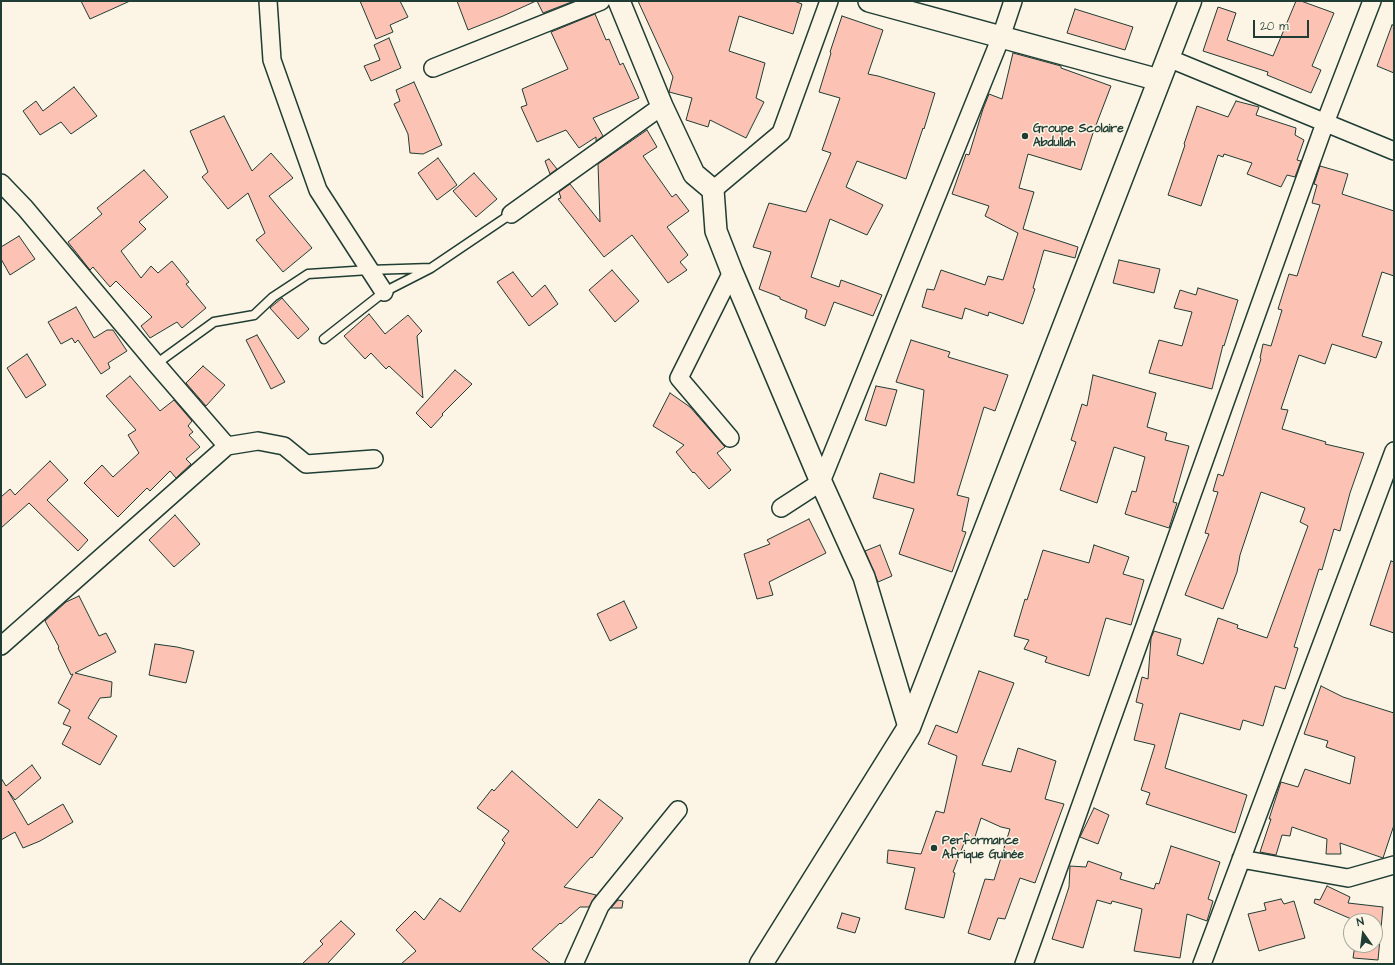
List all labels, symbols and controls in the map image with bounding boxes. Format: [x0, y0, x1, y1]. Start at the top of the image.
scale bar [1255, 12, 1311, 38]
text: 20 m [1260, 18, 1289, 35]
place label: Groupe Scolaire Abdullah [1033, 122, 1124, 150]
marker: Groupe Scolaire Abdullah [1020, 131, 1030, 141]
place label: Performance Afrique Guinée [942, 834, 1024, 862]
marker: Performance Afrique Guinée [929, 843, 939, 853]
north arrow [1343, 913, 1383, 953]
text: N [1355, 914, 1365, 930]

